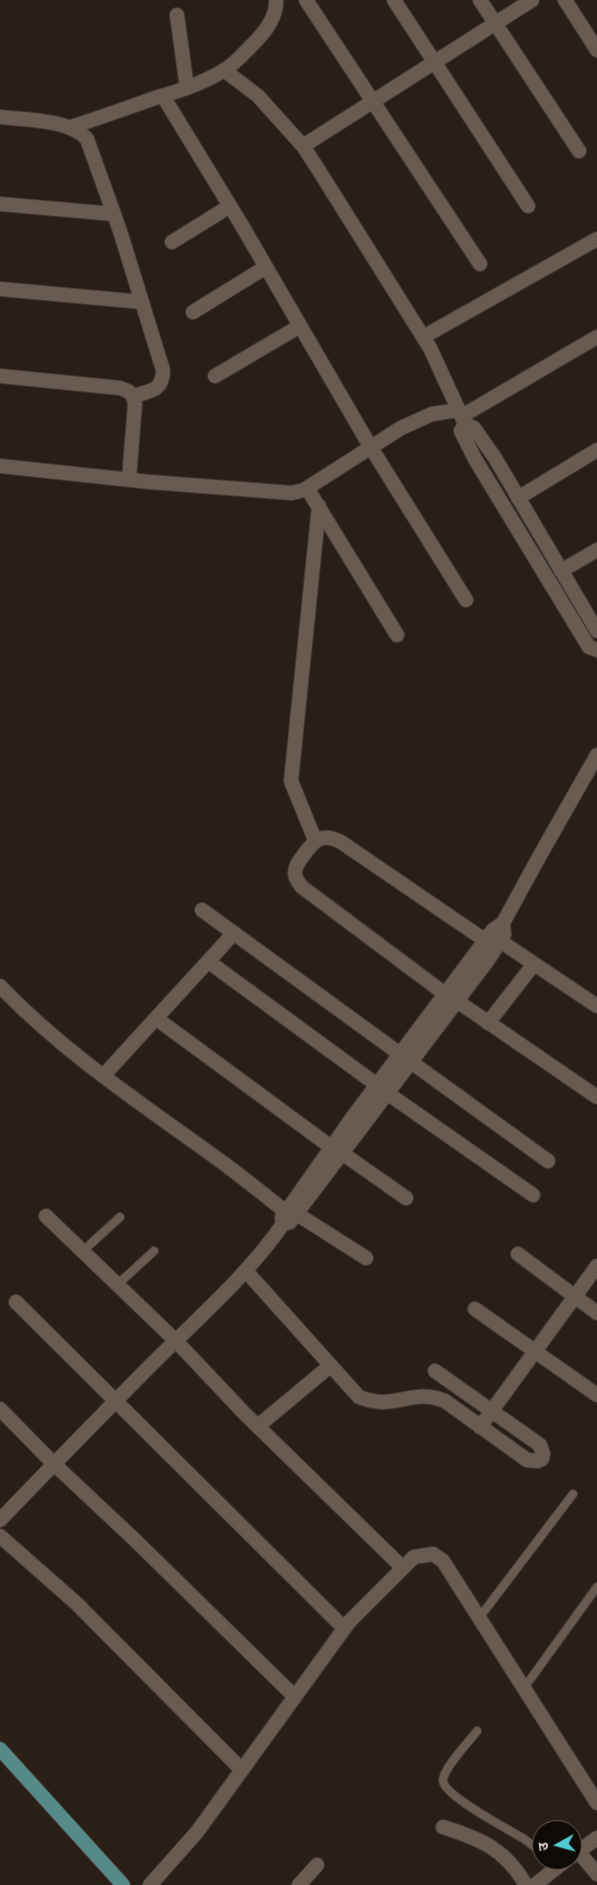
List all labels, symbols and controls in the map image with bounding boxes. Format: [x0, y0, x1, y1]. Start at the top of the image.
north arrow [532, 1820, 582, 1870]
text: उ [535, 1842, 552, 1852]

